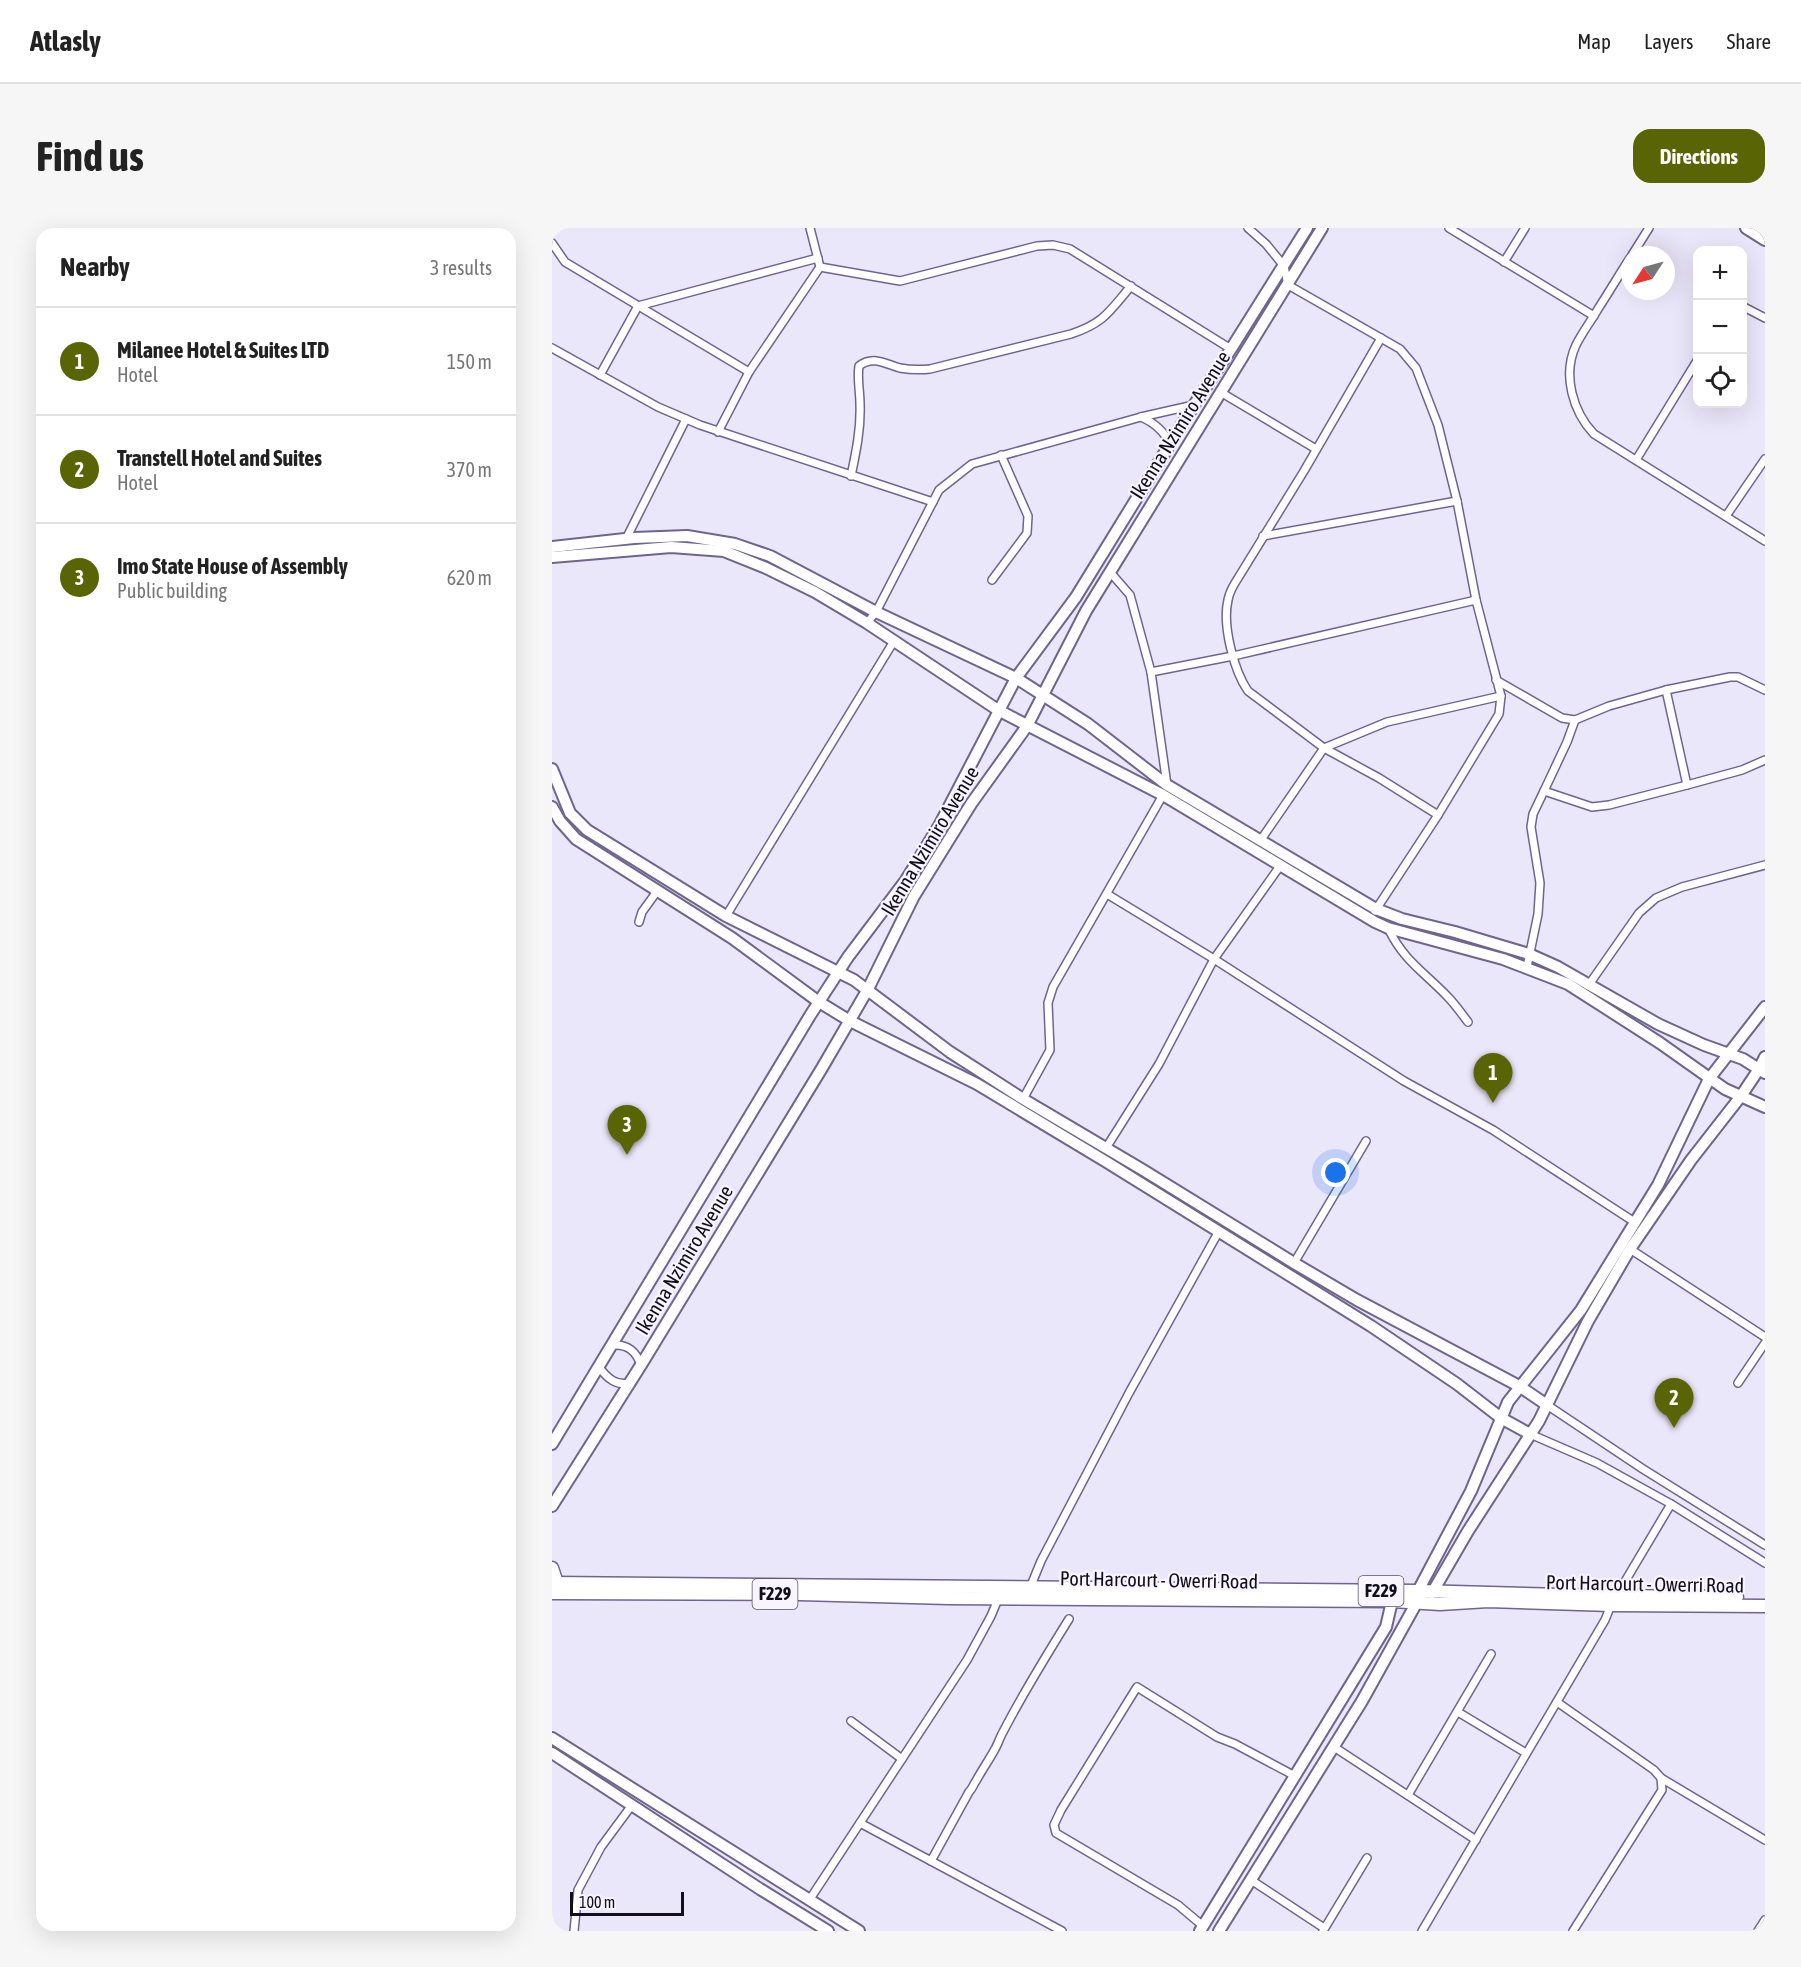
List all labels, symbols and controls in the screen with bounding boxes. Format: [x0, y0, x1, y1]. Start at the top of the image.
text: Atlasly [30, 25, 101, 57]
text: Map [1577, 29, 1611, 53]
text: Layers [1644, 29, 1694, 53]
text: Share [1727, 29, 1771, 53]
button: Directions [1633, 129, 1765, 183]
text: Find us [36, 132, 144, 180]
north arrow [1621, 246, 1675, 300]
map controls [1693, 246, 1747, 408]
button: + [1693, 246, 1747, 300]
text: Nearby [60, 252, 130, 282]
text: 3 results [430, 256, 492, 279]
button: − [1693, 300, 1747, 354]
text: Milanee Hotel & Suites LTD [117, 337, 329, 363]
street label: Ikenna Nzimiro Avenue [1125, 347, 1234, 503]
text: 1 [75, 350, 84, 373]
text: 150 m [447, 350, 492, 373]
button: locate [1693, 354, 1747, 408]
text: Hotel [117, 363, 158, 386]
text: Transtell Hotel and Suites [117, 445, 322, 471]
text: 2 [75, 458, 84, 481]
text: 370 m [447, 458, 492, 481]
text: Hotel [117, 471, 158, 494]
text: Imo State House of Assembly [117, 553, 348, 579]
text: 3 [75, 566, 84, 589]
text: 620 m [447, 566, 492, 589]
text: Public building [117, 579, 227, 602]
street label: Ikenna Nzimiro Avenue [876, 762, 983, 920]
pin: 1 [1474, 1054, 1512, 1103]
pin: 3 [608, 1106, 646, 1155]
your location [1321, 1158, 1350, 1187]
street label: Ikenna Nzimiro Avenue [630, 1181, 737, 1339]
pin: 2 [1654, 1378, 1694, 1428]
street label: Port Harcourt - Owerri Road [1060, 1566, 1258, 1593]
street label: Port Harcourt - Owerri Road [1546, 1570, 1744, 1597]
road number: F229 [1358, 1576, 1404, 1606]
road number: F229 [752, 1579, 798, 1609]
scale bar [570, 1889, 684, 1916]
text: 100 m [579, 1893, 615, 1911]

